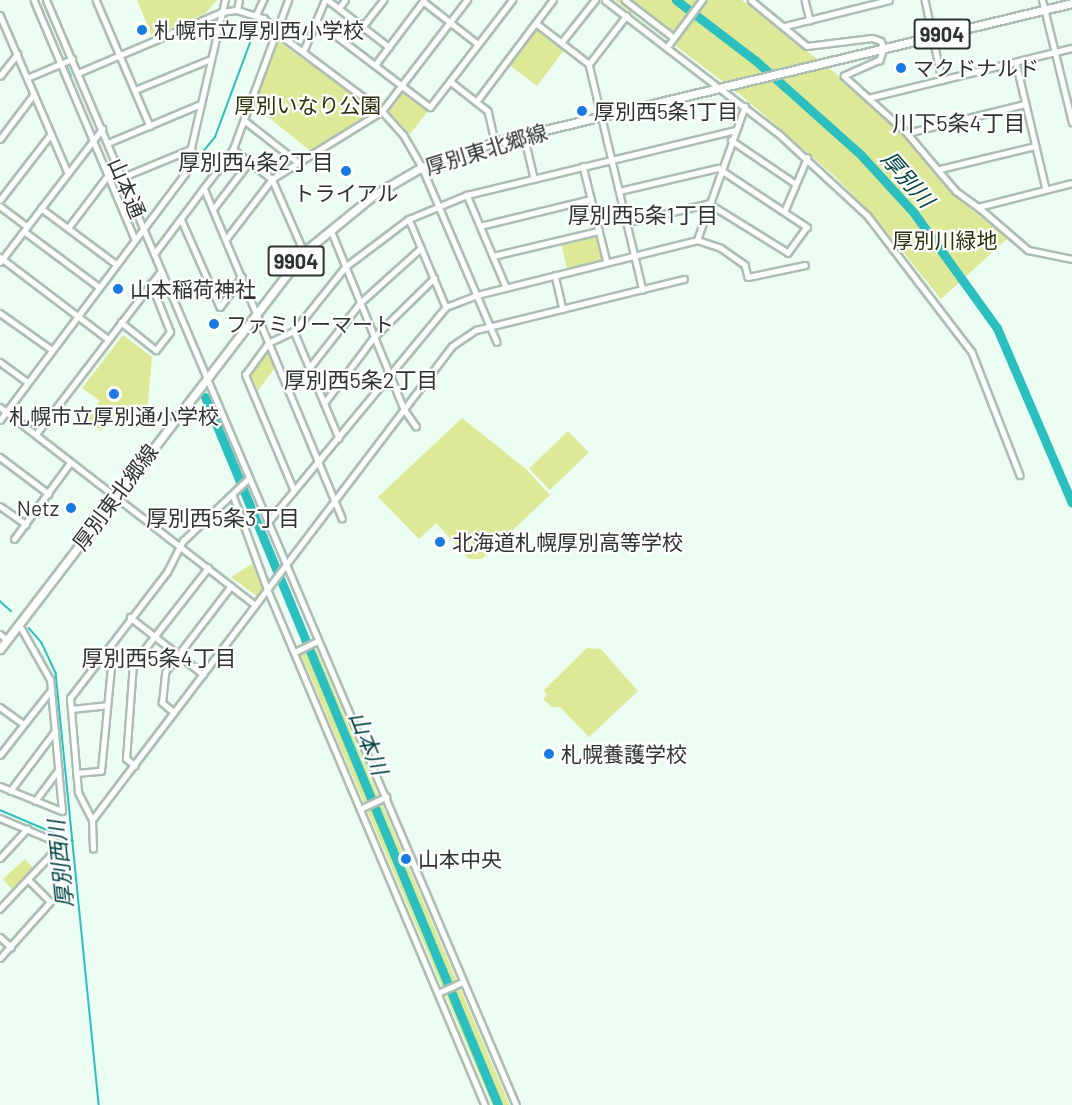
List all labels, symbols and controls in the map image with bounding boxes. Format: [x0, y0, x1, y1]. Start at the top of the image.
place label: 札幌市立厚別西小学校 [154, 17, 364, 43]
road number: 9904 [914, 17, 970, 51]
marker: 札幌市立厚別西小学校 [135, 23, 149, 37]
place label: マクドナルド [913, 55, 1039, 81]
marker: マクドナルド [894, 61, 908, 75]
park label: 厚別いなり公園 [235, 92, 381, 118]
place label: 厚別西5条1丁目 [594, 98, 738, 124]
marker: 厚別西5条1丁目 [575, 104, 589, 118]
district label: 川下5条4丁目 [892, 110, 1026, 136]
street label: 厚別東北郷線 [422, 119, 550, 179]
water label: 厚別川 [876, 145, 940, 213]
district label: 厚別西4条2丁目 [178, 149, 334, 175]
street label: 山本通 [103, 154, 151, 222]
marker: トライアル [339, 164, 353, 178]
place label: トライアル [294, 180, 398, 206]
district label: 厚別西5条1丁目 [567, 202, 719, 228]
park label: 厚別川緑地 [893, 227, 997, 253]
road number: 9904 [268, 244, 324, 278]
place label: 山本稲荷神社 [130, 276, 256, 302]
marker: 山本稲荷神社 [111, 282, 125, 296]
place label: ファミリーマート [226, 311, 394, 337]
marker: ファミリーマート [207, 317, 221, 331]
district label: 厚別西5条2丁目 [283, 367, 439, 393]
marker: 札幌市立厚別通小学校 [107, 387, 121, 401]
place label: 札幌市立厚別通小学校 [9, 403, 219, 429]
street label: 厚別東北郷線 [67, 439, 163, 555]
place label: Netz [17, 495, 59, 521]
marker: Netz [64, 501, 78, 515]
district label: 厚別西5条3丁目 [146, 505, 300, 531]
place label: 北海道札幌厚別高等学校 [452, 529, 683, 555]
marker: 北海道札幌厚別高等学校 [433, 535, 447, 549]
district label: 厚別西5条4丁目 [81, 645, 237, 671]
water label: 山本川 [344, 707, 394, 779]
place label: 札幌養護学校 [561, 741, 687, 767]
marker: 札幌養護学校 [542, 747, 556, 761]
water label: 厚別西川 [42, 819, 78, 909]
place label: 山本中央 [418, 846, 502, 872]
marker: 山本中央 [399, 852, 413, 866]

